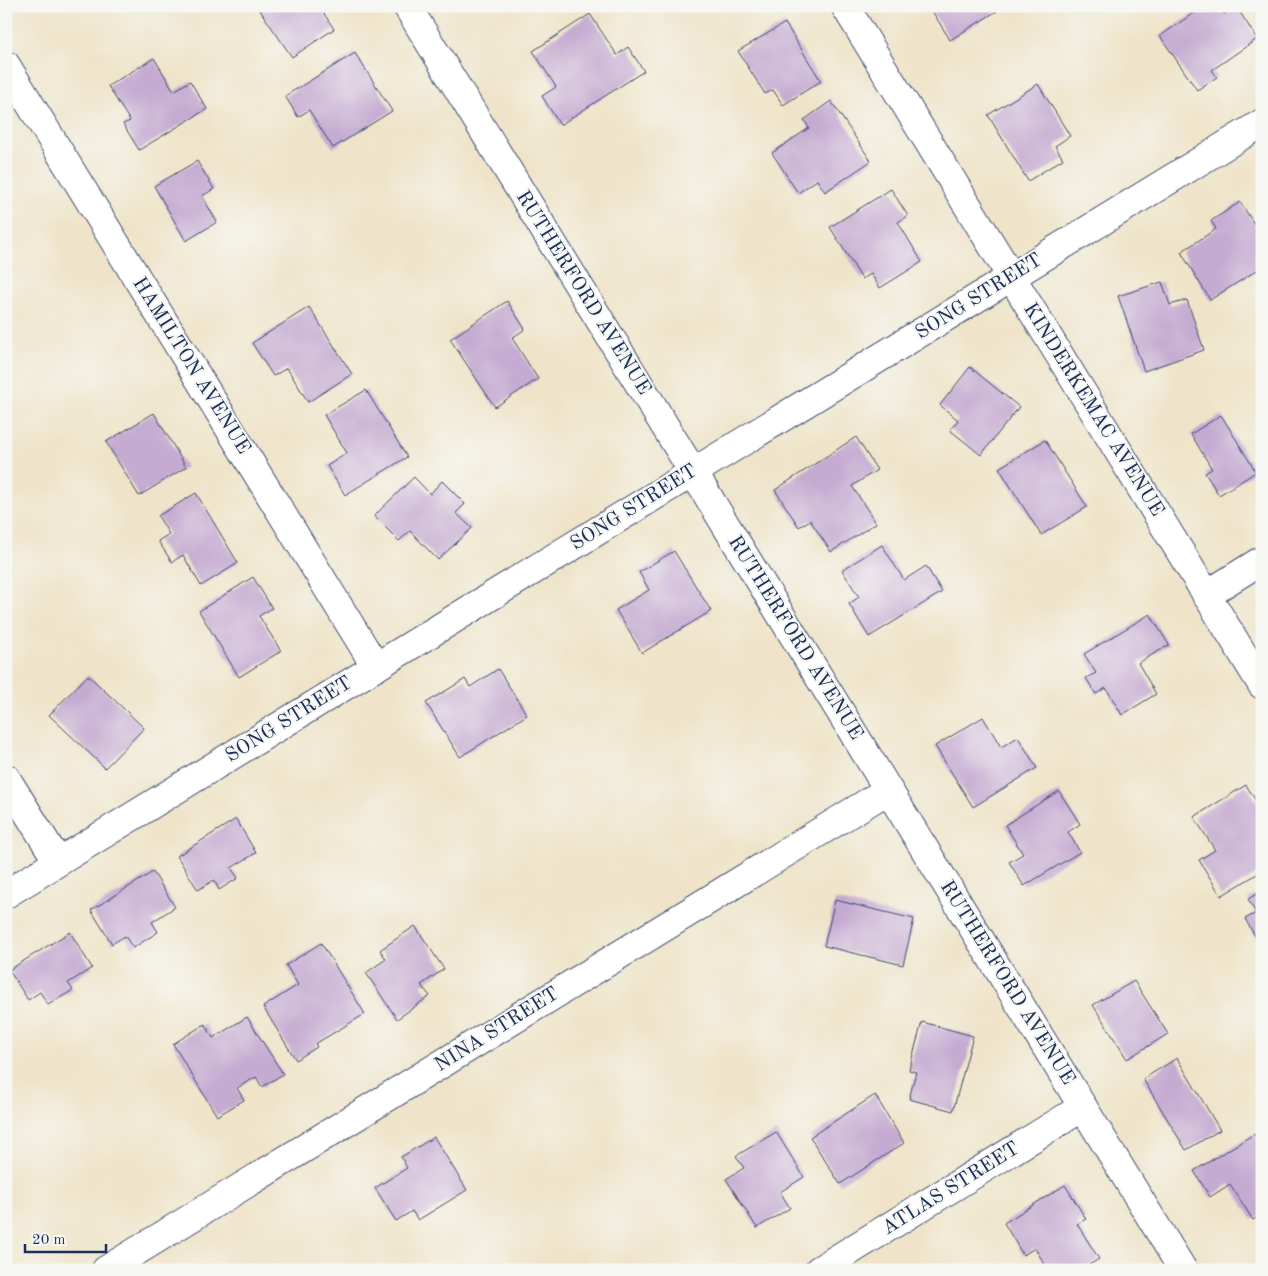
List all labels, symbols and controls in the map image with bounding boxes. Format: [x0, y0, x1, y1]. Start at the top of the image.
street label: RUTHERFORD AVENUE [512, 187, 654, 399]
street label: SONG STREET [912, 250, 1046, 344]
street label: HAMILTON AVENUE [128, 274, 254, 458]
street label: KINDERKEMAC AVENUE [1019, 300, 1167, 520]
street label: SONG STREET [567, 461, 701, 555]
street label: RUTHERFORD AVENUE [724, 532, 866, 744]
street label: SONG STREET [222, 673, 356, 767]
street label: RUTHERFORD AVENUE [936, 877, 1078, 1089]
street label: NINA STREET [432, 984, 562, 1076]
street label: ATLAS STREET [879, 1139, 1023, 1239]
scale bar [25, 1221, 106, 1253]
text: 20 m [32, 1233, 66, 1248]

